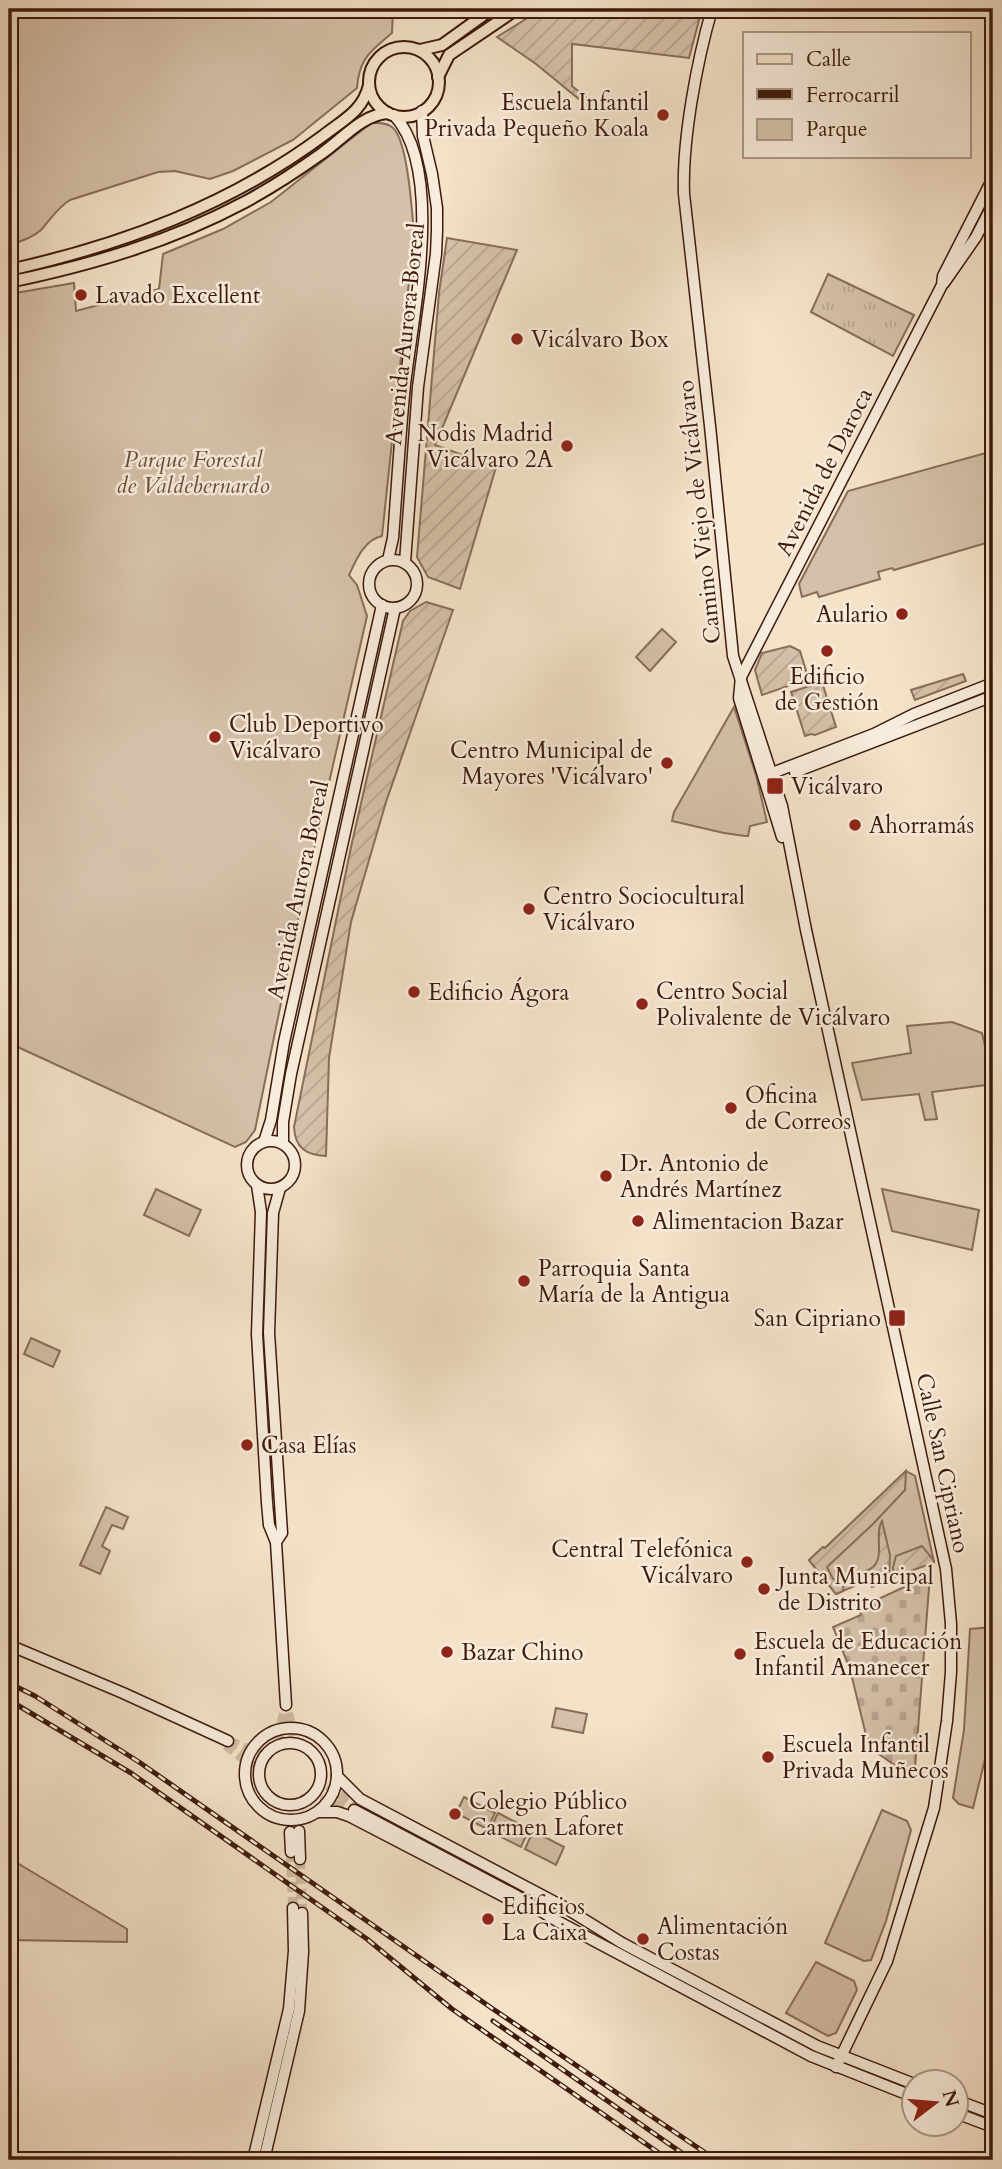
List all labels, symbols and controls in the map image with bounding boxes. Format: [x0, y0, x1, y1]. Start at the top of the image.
legend [743, 32, 970, 158]
text: Calle [806, 45, 851, 74]
text: Ferrocarril [806, 81, 899, 110]
place label: Escuela Infantil Privada Pequeño Koala [424, 87, 649, 144]
marker: Escuela Infantil Privada Pequeño Koala [655, 107, 671, 123]
text: Parque [806, 115, 867, 144]
street label: Avenida Aurora Boreal [378, 221, 432, 447]
place label: Lavado Excellent [95, 280, 260, 311]
marker: Lavado Excellent [73, 287, 89, 303]
place label: Vicálvaro Box [531, 324, 669, 355]
marker: Vicálvaro Box [509, 331, 525, 347]
street label: Camino Viejo de Vicálvaro [670, 379, 728, 645]
street label: Avenida de Daroca [768, 382, 880, 561]
place label: Nodis Madrid Vicálvaro 2A [417, 418, 554, 475]
marker: Nodis Madrid Vicálvaro 2A [559, 438, 575, 454]
park label: Parque Forestal de Valdebernardo [116, 444, 270, 501]
place label: Aulario [816, 599, 888, 630]
marker: Aulario [894, 606, 910, 622]
marker: Edificio de Gestión [819, 643, 835, 659]
place label: Edificio de Gestión [775, 661, 879, 718]
place label: Club Deportivo Vicálvaro [229, 709, 384, 766]
marker: Club Deportivo Vicálvaro [207, 729, 223, 745]
place label: Centro Municipal de Mayores 'Vicálvaro' [450, 735, 653, 792]
marker: Centro Municipal de Mayores 'Vicálvaro' [659, 755, 675, 771]
place label: Vicálvaro [791, 771, 883, 802]
marker: Vicálvaro [765, 776, 785, 796]
street label: Avenida Aurora Boreal [260, 777, 336, 1002]
place label: Ahorramás [869, 810, 974, 841]
marker: Ahorramás [847, 817, 863, 833]
place label: Centro Sociocultural Vicálvaro [543, 881, 745, 938]
marker: Centro Sociocultural Vicálvaro [521, 901, 537, 917]
place label: Centro Social Polivalente de Vicálvaro [656, 976, 890, 1033]
place label: Edificio Ágora [428, 977, 569, 1008]
marker: Edificio Ágora [406, 984, 422, 1000]
marker: Centro Social Polivalente de Vicálvaro [634, 996, 650, 1012]
place label: Oficina de Correos [745, 1080, 851, 1137]
marker: Oficina de Correos [723, 1100, 739, 1116]
place label: Dr. Antonio de Andrés Martínez [620, 1148, 782, 1205]
marker: Dr. Antonio de Andrés Martínez [598, 1168, 614, 1184]
place label: Alimentacion Bazar [652, 1206, 844, 1237]
marker: Alimentacion Bazar [630, 1213, 646, 1229]
place label: Parroquia Santa María de la Antigua [538, 1253, 730, 1310]
marker: Parroquia Santa María de la Antigua [516, 1273, 532, 1289]
place label: San Cipriano [754, 1303, 881, 1334]
marker: San Cipriano [887, 1308, 907, 1328]
street label: Calle San Cipriano [909, 1370, 977, 1556]
place label: Casa Elías [261, 1430, 356, 1461]
marker: Casa Elías [239, 1437, 255, 1453]
place label: Central Telefónica Vicálvaro [551, 1534, 733, 1591]
marker: Central Telefónica Vicálvaro [739, 1554, 755, 1570]
place label: Junta Municipal de Distrito [775, 1561, 934, 1618]
marker: Junta Municipal de Distrito [756, 1581, 772, 1597]
place label: Escuela de Educación Infantil Amanecer [754, 1626, 962, 1683]
place label: Bazar Chino [461, 1637, 584, 1668]
marker: Bazar Chino [439, 1644, 455, 1660]
marker: Escuela de Educación Infantil Amanecer [732, 1646, 748, 1662]
place label: Escuela Infantil Privada Muñecos [782, 1729, 949, 1786]
marker: Escuela Infantil Privada Muñecos [760, 1749, 776, 1765]
place label: Colegio Público Carmen Laforet [469, 1786, 627, 1843]
marker: Colegio Público Carmen Laforet [447, 1806, 463, 1822]
place label: Edificios La Caixa [502, 1891, 587, 1948]
marker: Edificios La Caixa [480, 1911, 496, 1927]
place label: Alimentación Costas [657, 1911, 788, 1968]
marker: Alimentación Costas [635, 1931, 651, 1947]
north arrow [900, 2068, 970, 2138]
text: N [936, 2087, 965, 2111]

